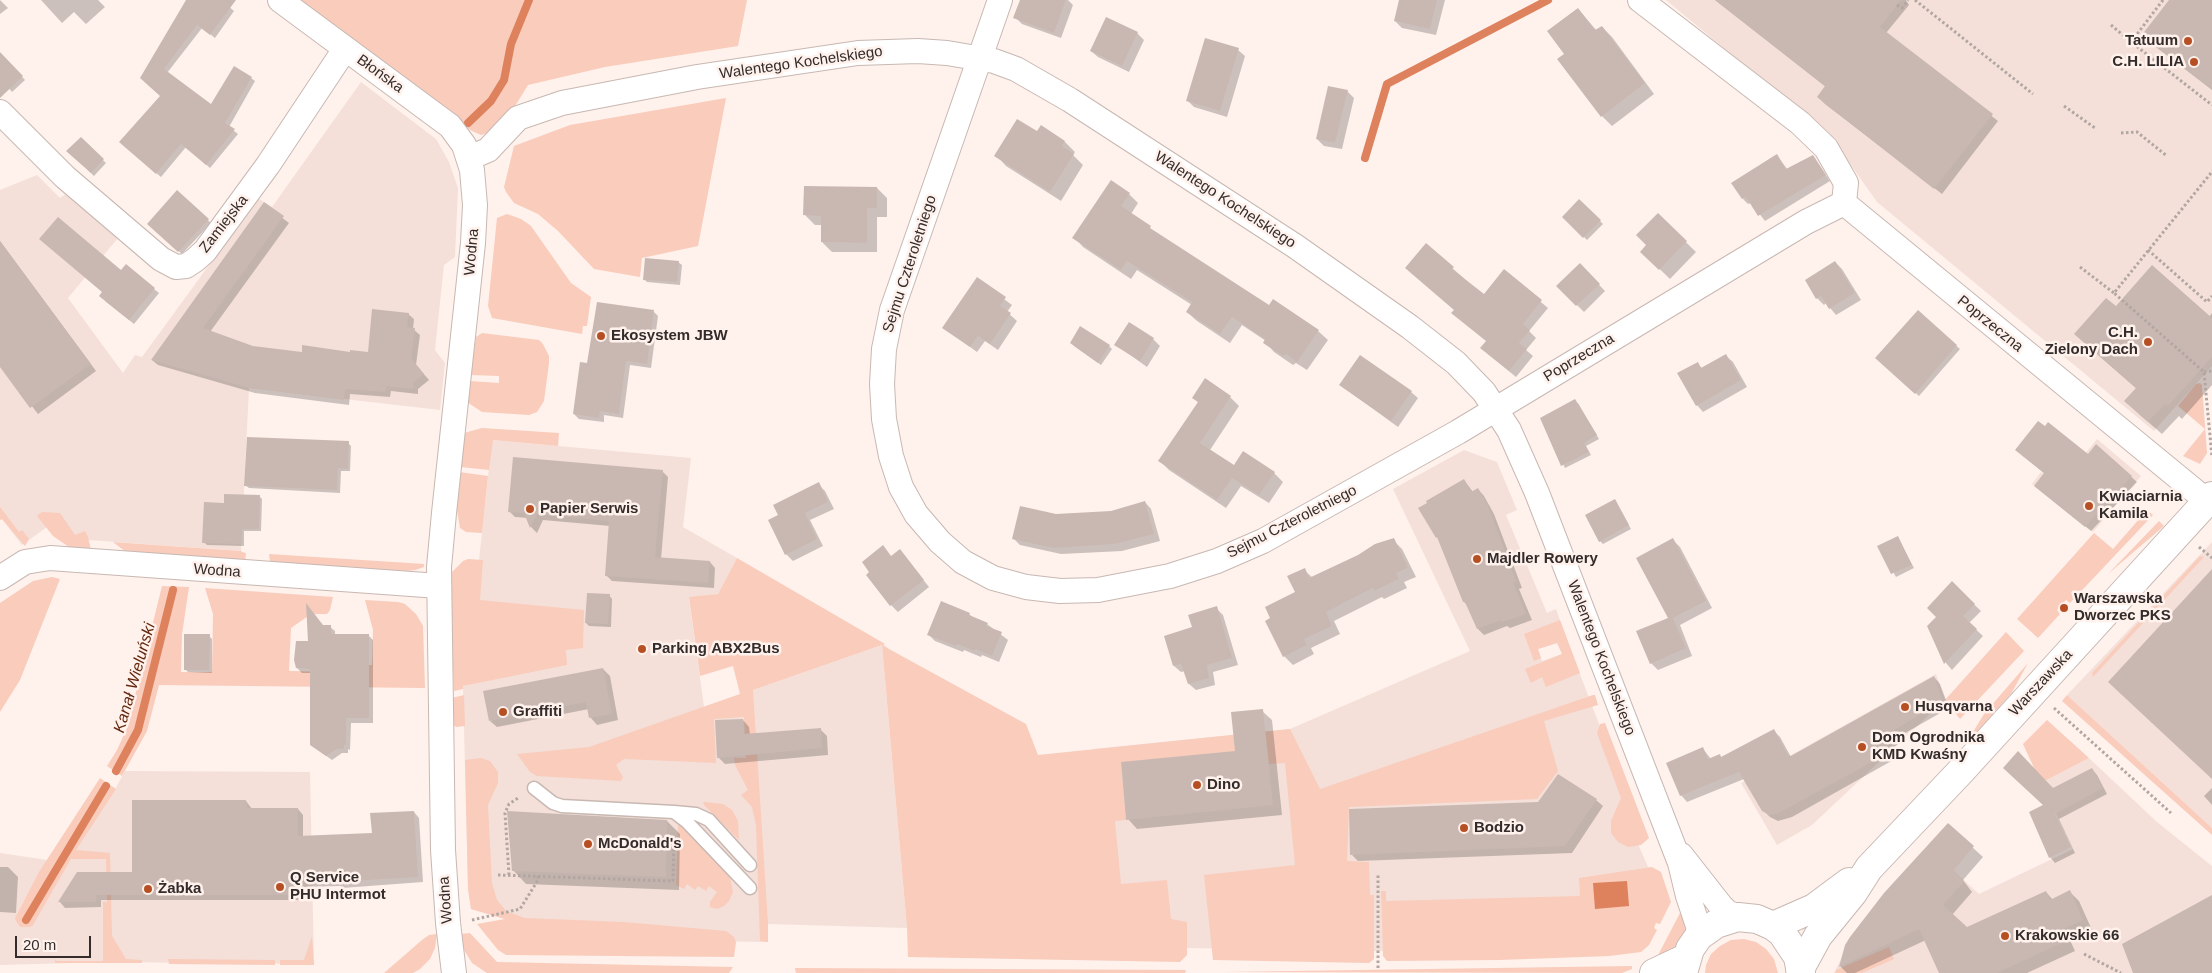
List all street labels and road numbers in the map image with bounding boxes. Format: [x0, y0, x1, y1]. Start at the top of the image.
street label: Walentego Kochelskiego [718, 43, 884, 83]
street label: Błońska [353, 51, 407, 97]
street label: Walentego Kochelskiego [1151, 148, 1299, 252]
street label: Zamiejska [196, 192, 252, 256]
street label: Sejmu Czteroletniego [879, 193, 941, 335]
street label: Wodna [461, 228, 483, 276]
street label: Poprzeczna [1954, 292, 2026, 356]
street label: Poprzeczna [1540, 330, 1618, 386]
street label: Sejmu Czteroletniego [1224, 481, 1360, 563]
street label: Wodna [193, 560, 241, 582]
street label: Walentego Kochelskiego [1563, 578, 1639, 738]
street label: Warszawska [2006, 646, 2076, 720]
street label: Wodna [435, 876, 457, 924]

